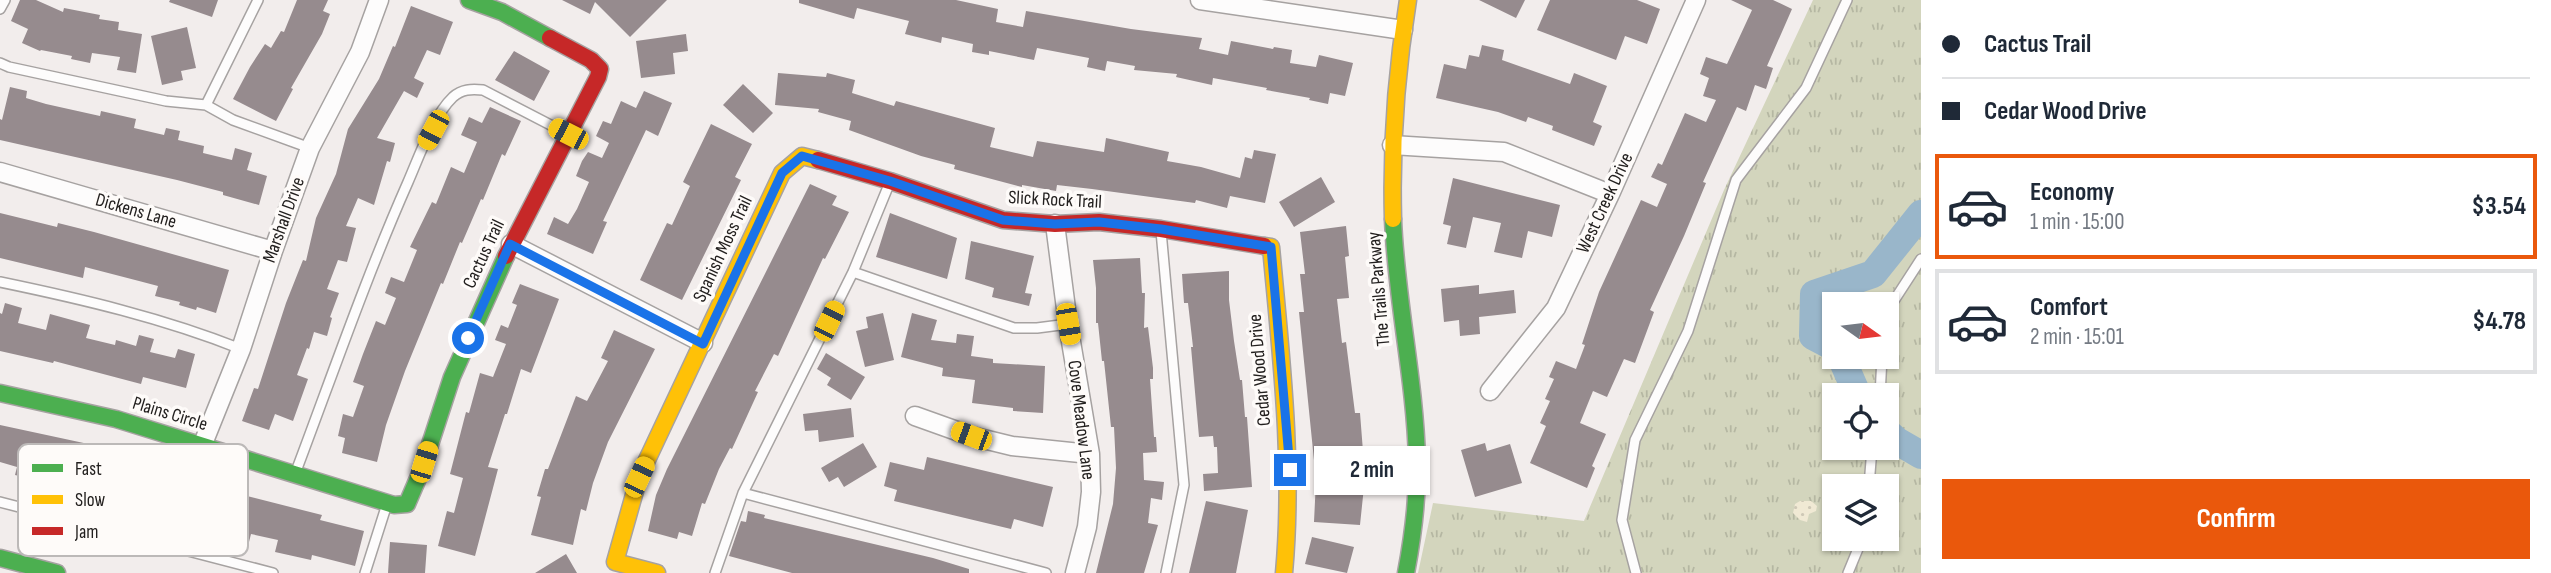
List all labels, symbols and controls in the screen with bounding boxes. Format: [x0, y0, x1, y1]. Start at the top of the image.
text: Cactus Trail [1984, 29, 2091, 60]
text: Cedar Wood Drive [1984, 96, 2147, 127]
car [414, 107, 453, 153]
car [545, 115, 592, 153]
street label: West Creek Drive [1572, 149, 1638, 257]
street label: Marshall Drive [258, 174, 310, 266]
icon: car [1946, 175, 2009, 238]
text: Economy [2030, 177, 2114, 208]
street label: Slick Rock Trail [1008, 186, 1102, 214]
street label: Dickens Lane [93, 188, 179, 234]
text: $3.54 [2472, 191, 2526, 222]
street label: Spanish Moss Trail [688, 192, 758, 306]
text: 1 min · 15:00 [2030, 208, 2125, 236]
street label: Cactus Trail [458, 216, 510, 292]
street label: The Trails Parkway [1362, 230, 1395, 347]
icon: car [1946, 290, 2009, 353]
north arrow [1822, 292, 1899, 369]
map controls [1822, 292, 1899, 551]
text: Comfort [2030, 292, 2108, 323]
car [811, 298, 848, 344]
car [1055, 301, 1082, 347]
text: $4.78 [2472, 306, 2526, 337]
street label: Cedar Wood Drive [1244, 313, 1276, 427]
route start [452, 322, 484, 354]
text: 2 min · 15:01 [2030, 323, 2124, 351]
street label: Cove Meadow Lane [1062, 359, 1100, 481]
button: locate [1822, 383, 1899, 460]
street label: Plains Circle [130, 392, 210, 436]
car [948, 419, 995, 453]
car [408, 439, 441, 485]
legend [18, 444, 248, 556]
callout: 2 min [1314, 446, 1430, 494]
car [621, 454, 658, 500]
route end [1274, 454, 1306, 486]
text: 2 min [1350, 456, 1394, 484]
text: Fast [75, 458, 102, 481]
button: layers [1822, 474, 1899, 551]
button: Confirm [1942, 479, 2530, 559]
text: Slow [75, 489, 105, 512]
text: Jam [74, 521, 98, 544]

